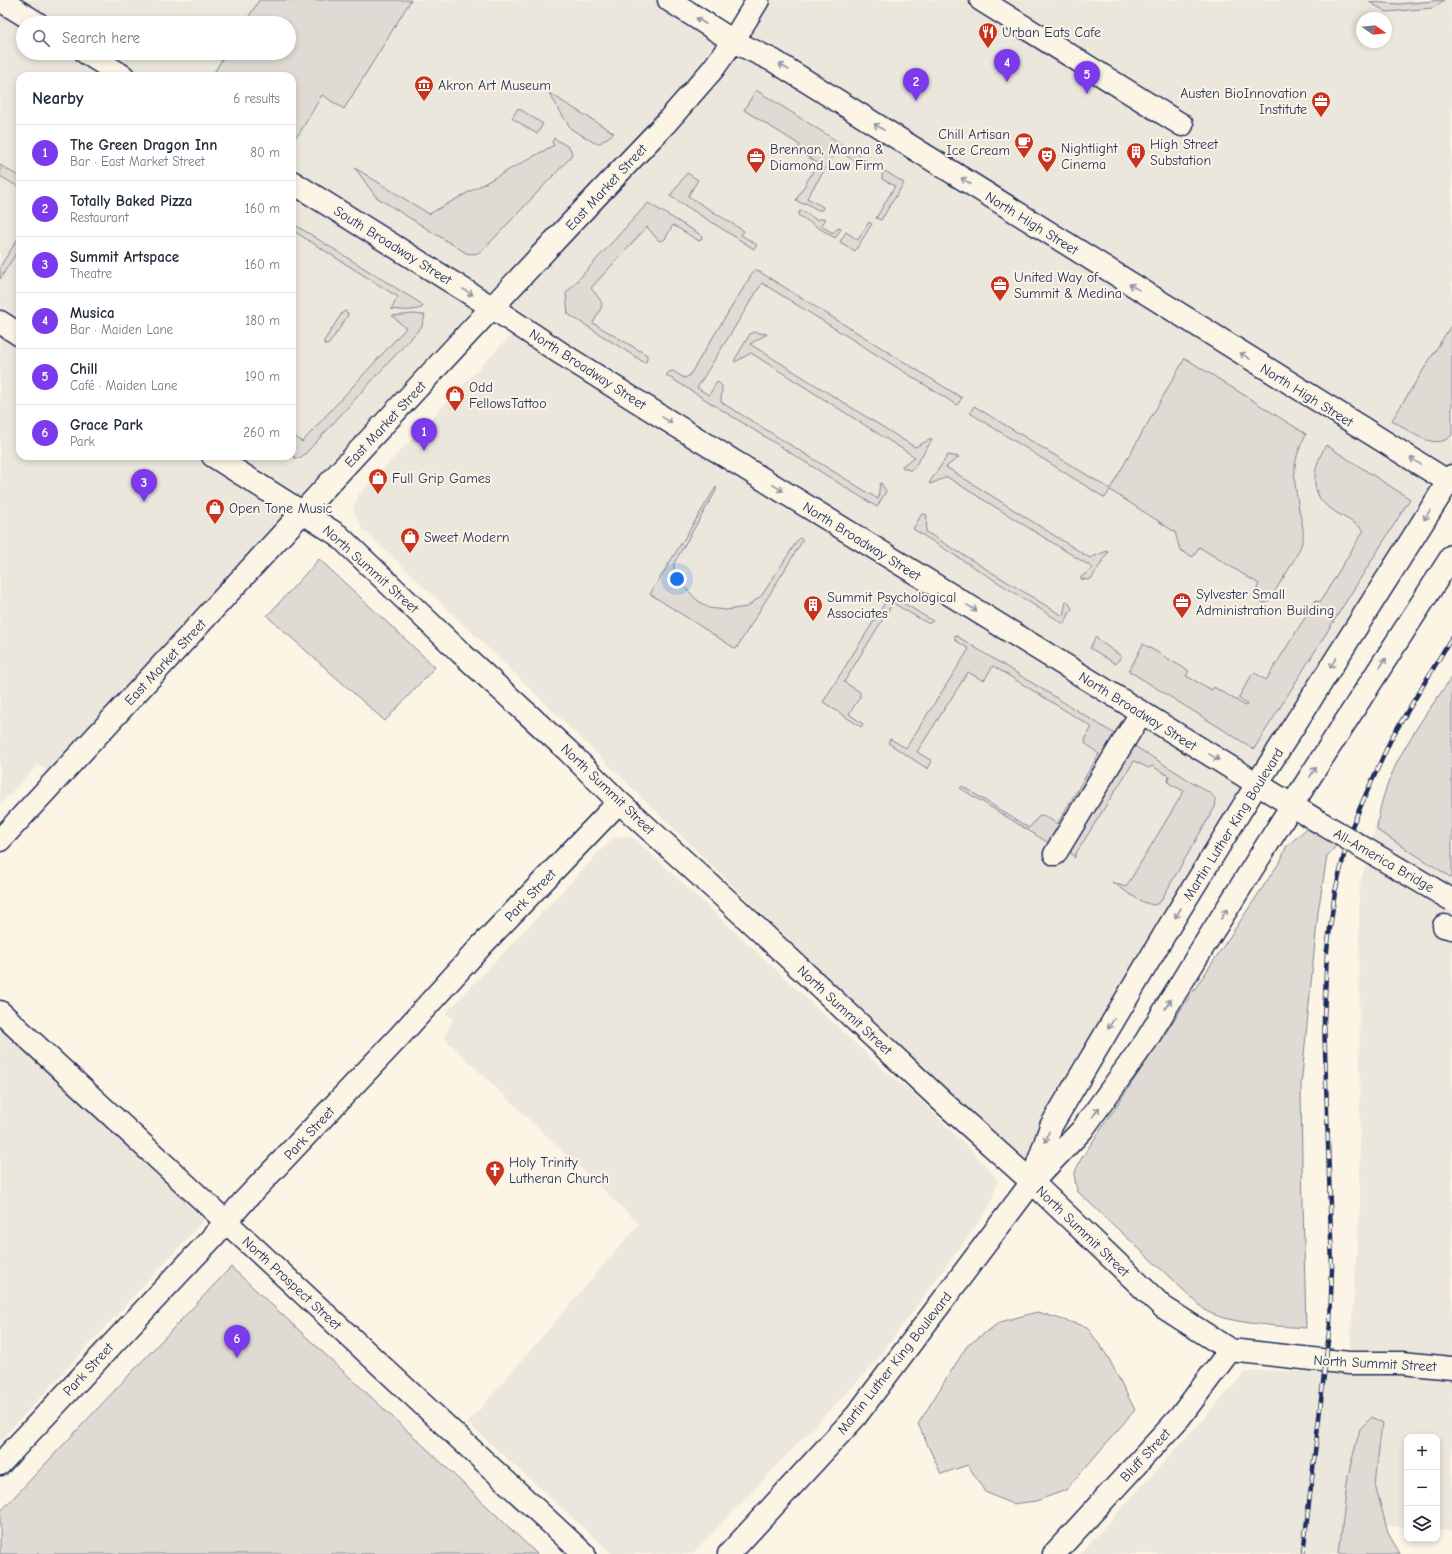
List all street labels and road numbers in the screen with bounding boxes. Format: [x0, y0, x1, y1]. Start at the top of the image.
street label: East Market Street [562, 140, 651, 234]
street label: North High Street [982, 188, 1082, 259]
street label: South Broadway Street [331, 202, 456, 289]
street label: North Broadway Street [526, 325, 650, 414]
street label: North High Street [1257, 360, 1357, 431]
street label: East Market Street [341, 377, 430, 471]
street label: North Broadway Street [800, 498, 925, 585]
street label: North Summit Street [319, 522, 423, 618]
street label: East Market Street [121, 615, 210, 709]
street label: North Broadway Street [1076, 668, 1201, 755]
street label: North Summit Street [557, 740, 659, 839]
street label: Martin Luther King Boulevard [1179, 745, 1287, 904]
street label: All-America Bridge [1330, 825, 1437, 896]
street label: Park Street [501, 865, 560, 925]
street label: North Summit Street [794, 962, 896, 1059]
street label: Park Street [280, 1102, 339, 1163]
street label: North Summit Street [1032, 1182, 1134, 1281]
street label: North Prospect Street [238, 1233, 346, 1334]
street label: Martin Luther King Boulevard [833, 1289, 955, 1438]
street label: Park Street [59, 1338, 118, 1399]
street label: North Summit Street [1313, 1352, 1438, 1375]
street label: Bluff Street [1116, 1425, 1175, 1485]

